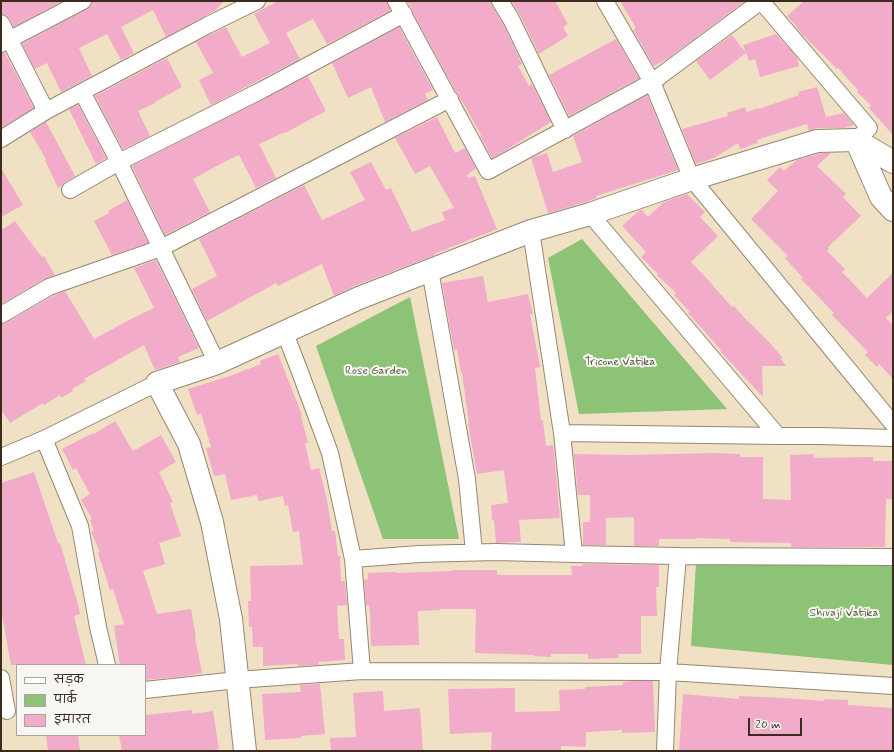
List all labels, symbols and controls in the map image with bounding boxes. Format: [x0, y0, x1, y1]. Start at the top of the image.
park label: Tricone Vatika [585, 355, 655, 369]
park label: Rose Garden [345, 364, 407, 378]
park label: Shivaji Vatika [809, 606, 879, 620]
legend [16, 664, 146, 736]
text: सड़क [54, 672, 84, 688]
text: पार्क [54, 692, 77, 708]
scale bar [750, 710, 804, 736]
text: इमारत [54, 712, 91, 728]
text: 20 m [755, 717, 781, 733]

